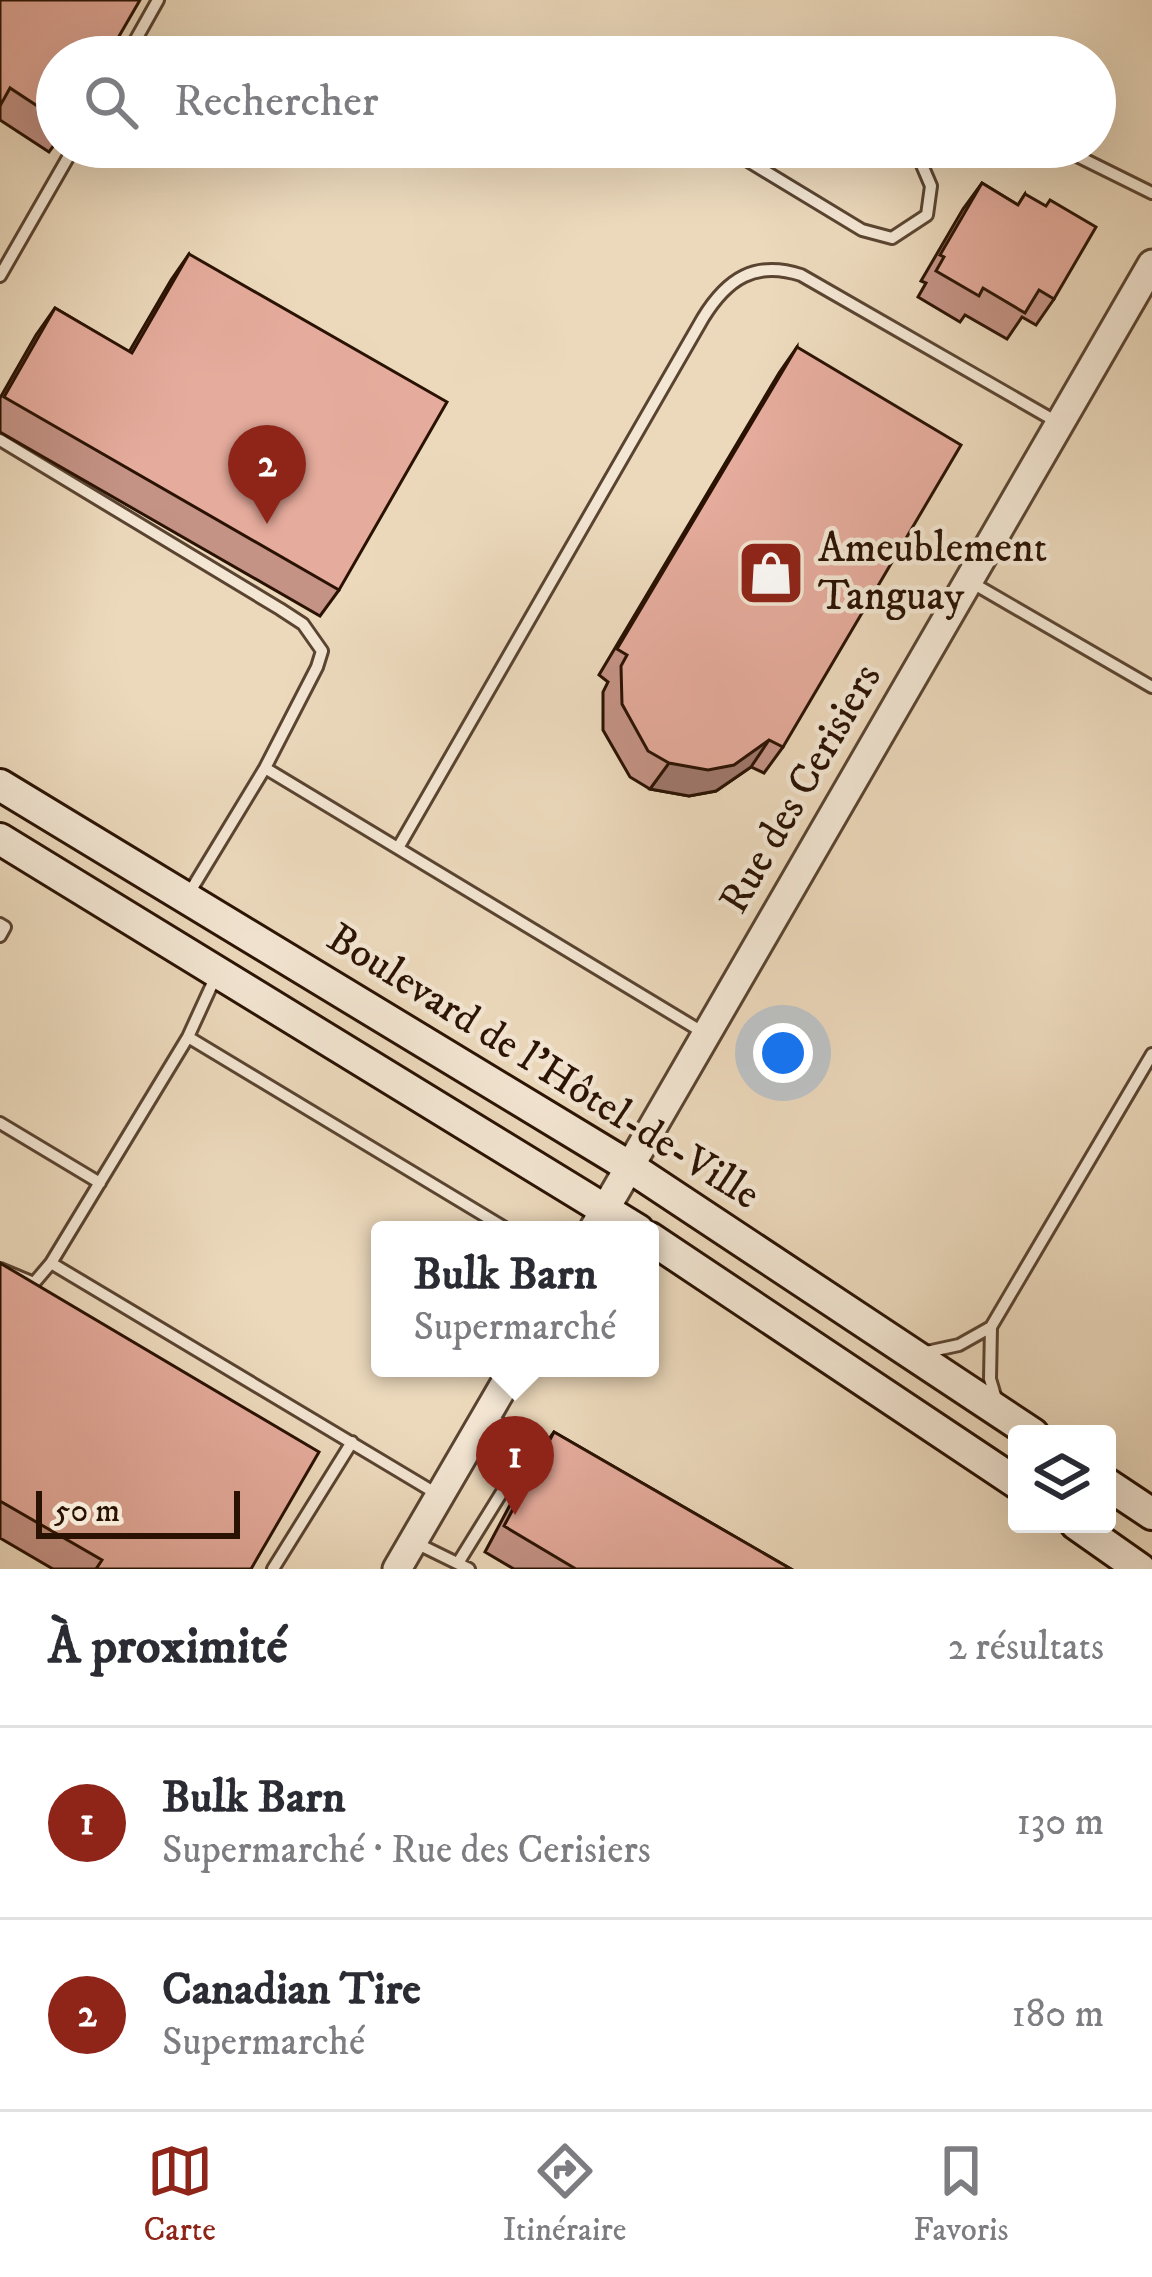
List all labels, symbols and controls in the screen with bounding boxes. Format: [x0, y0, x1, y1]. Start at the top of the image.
search box [36, 36, 1116, 168]
icon: search [78, 69, 144, 135]
text: Rechercher [174, 74, 379, 130]
pin: 2 [228, 425, 306, 524]
place label: Ameublement Tanguay [818, 523, 1047, 623]
shop icon: Ameublement Tanguay [736, 538, 806, 608]
street label: Rue des Cerisiers [709, 655, 893, 923]
street label: Boulevard de l'Hôtel-de-Ville [317, 912, 769, 1222]
your location [753, 1023, 813, 1083]
popup [371, 1221, 659, 1377]
text: Bulk Barn [413, 1247, 597, 1303]
text: Supermarché [413, 1303, 617, 1352]
pin: 1 [476, 1416, 554, 1515]
map controls [1008, 1425, 1116, 1533]
button: layers [1008, 1425, 1116, 1533]
scale bar [36, 1485, 240, 1538]
text: 50 m [54, 1491, 120, 1532]
text: À proximité [48, 1615, 288, 1679]
text: 2 résultats [948, 1623, 1104, 1672]
text: Bulk Barn [162, 1770, 346, 1826]
text: 1 [80, 1798, 94, 1847]
text: 130 m [1016, 1798, 1104, 1847]
text: Supermarché · Rue des Cerisiers [162, 1826, 651, 1875]
text: Canadian Tire [162, 1962, 421, 2018]
text: 2 [77, 1990, 97, 2039]
text: 180 m [1012, 1990, 1104, 2039]
text: Supermarché [162, 2018, 365, 2067]
tab: Carte [143, 2138, 216, 2251]
tab: Itinéraire [503, 2138, 626, 2251]
tab: Favoris [913, 2138, 1009, 2251]

